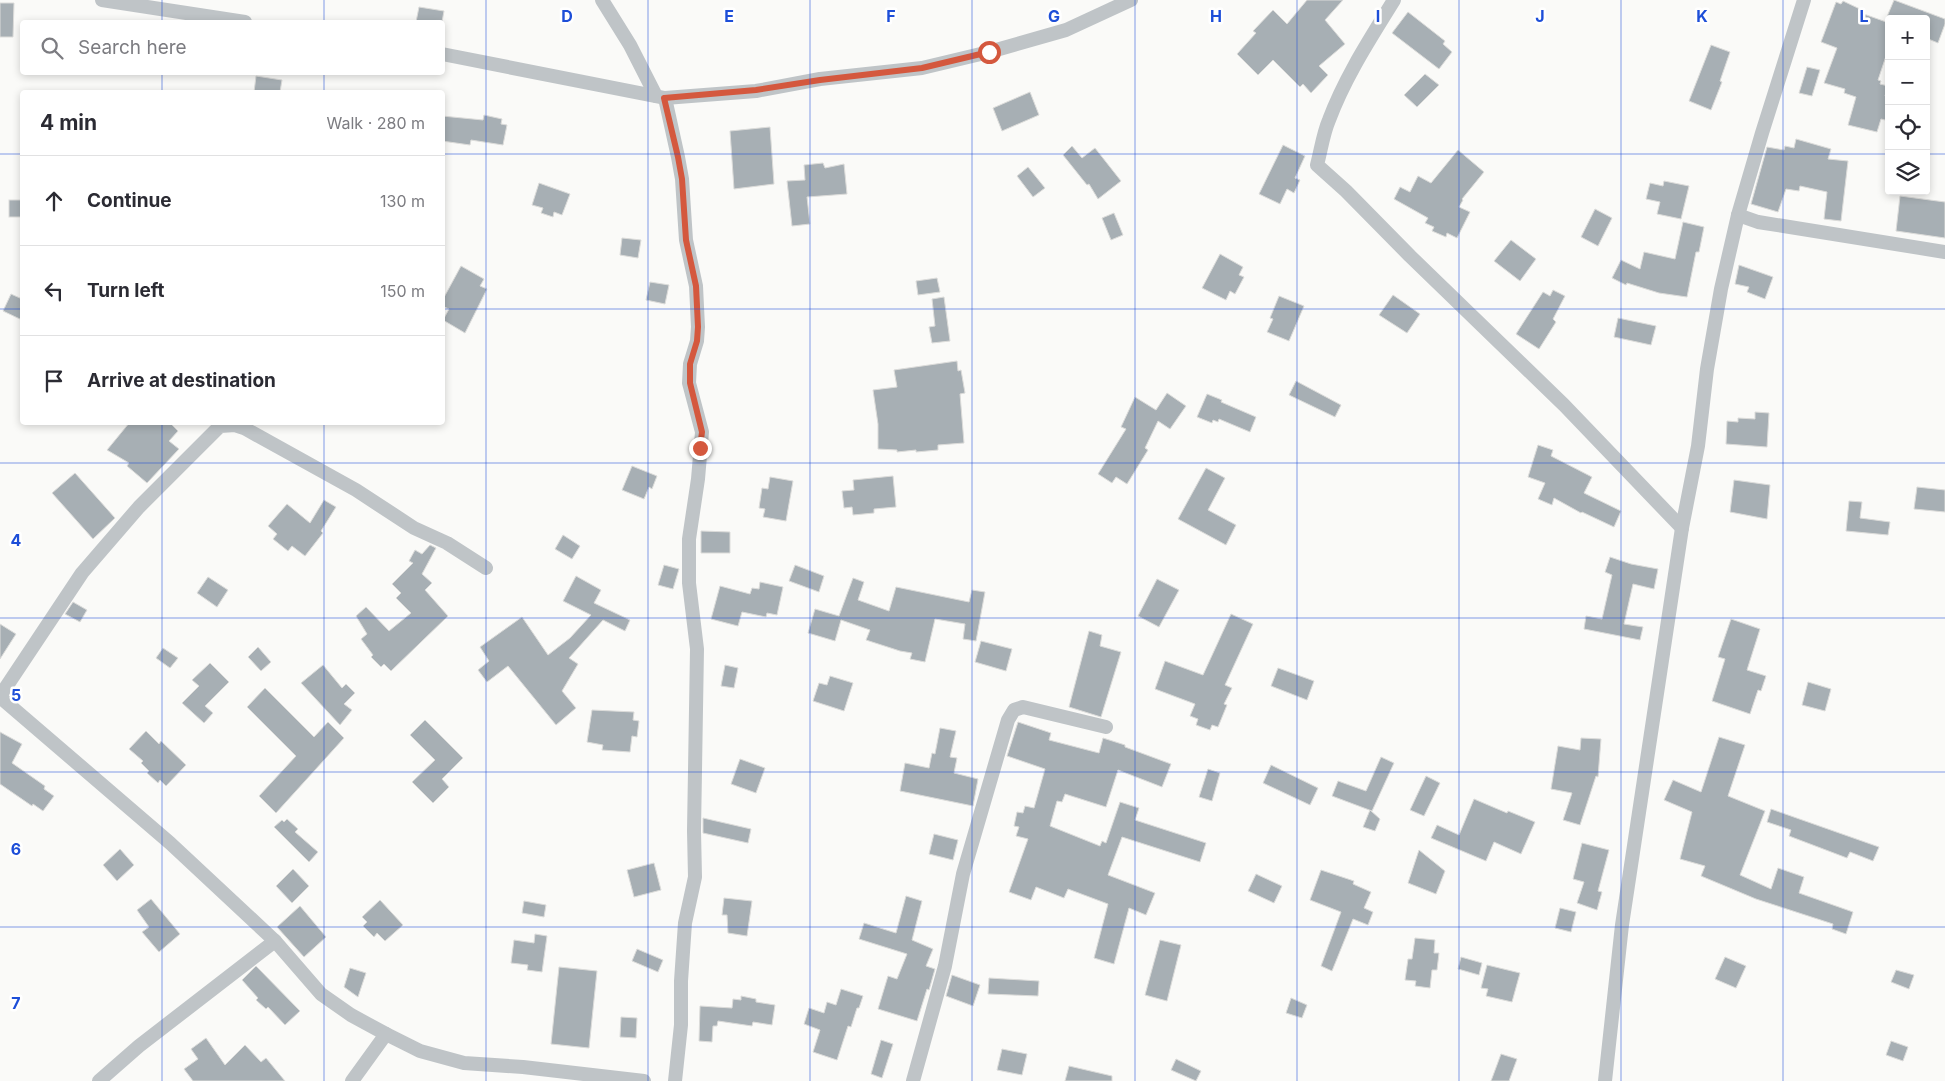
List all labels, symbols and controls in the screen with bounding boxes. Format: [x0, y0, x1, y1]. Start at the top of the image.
text: D [561, 6, 573, 26]
text: E [724, 6, 734, 26]
text: F [886, 6, 896, 26]
text: G [1048, 6, 1060, 26]
text: H [1210, 6, 1222, 26]
text: I [1376, 6, 1380, 26]
text: J [1535, 6, 1545, 26]
text: K [1696, 6, 1708, 26]
text: L [1859, 6, 1869, 26]
map controls [1885, 15, 1930, 195]
button: + [1885, 15, 1930, 60]
search box [20, 20, 445, 75]
icon: search [38, 34, 66, 62]
text: Search here [78, 36, 187, 59]
route start [978, 41, 1001, 64]
button: − [1885, 60, 1930, 105]
button: locate [1885, 105, 1930, 150]
text: 4 min [40, 110, 97, 135]
text: Walk · 280 m [327, 113, 425, 133]
button: layers [1885, 150, 1930, 195]
icon: ahead [40, 187, 68, 215]
text: Continue [87, 189, 172, 212]
text: 130 m [380, 191, 425, 211]
icon: left [40, 277, 68, 305]
text: Turn left [87, 279, 165, 302]
text: 150 m [380, 281, 425, 301]
icon: arrive [40, 367, 68, 395]
text: Arrive at destination [87, 369, 276, 392]
route end [689, 437, 712, 460]
text: 4 [11, 530, 22, 550]
text: 5 [11, 685, 21, 705]
text: 6 [11, 839, 21, 859]
text: 7 [11, 993, 21, 1013]

